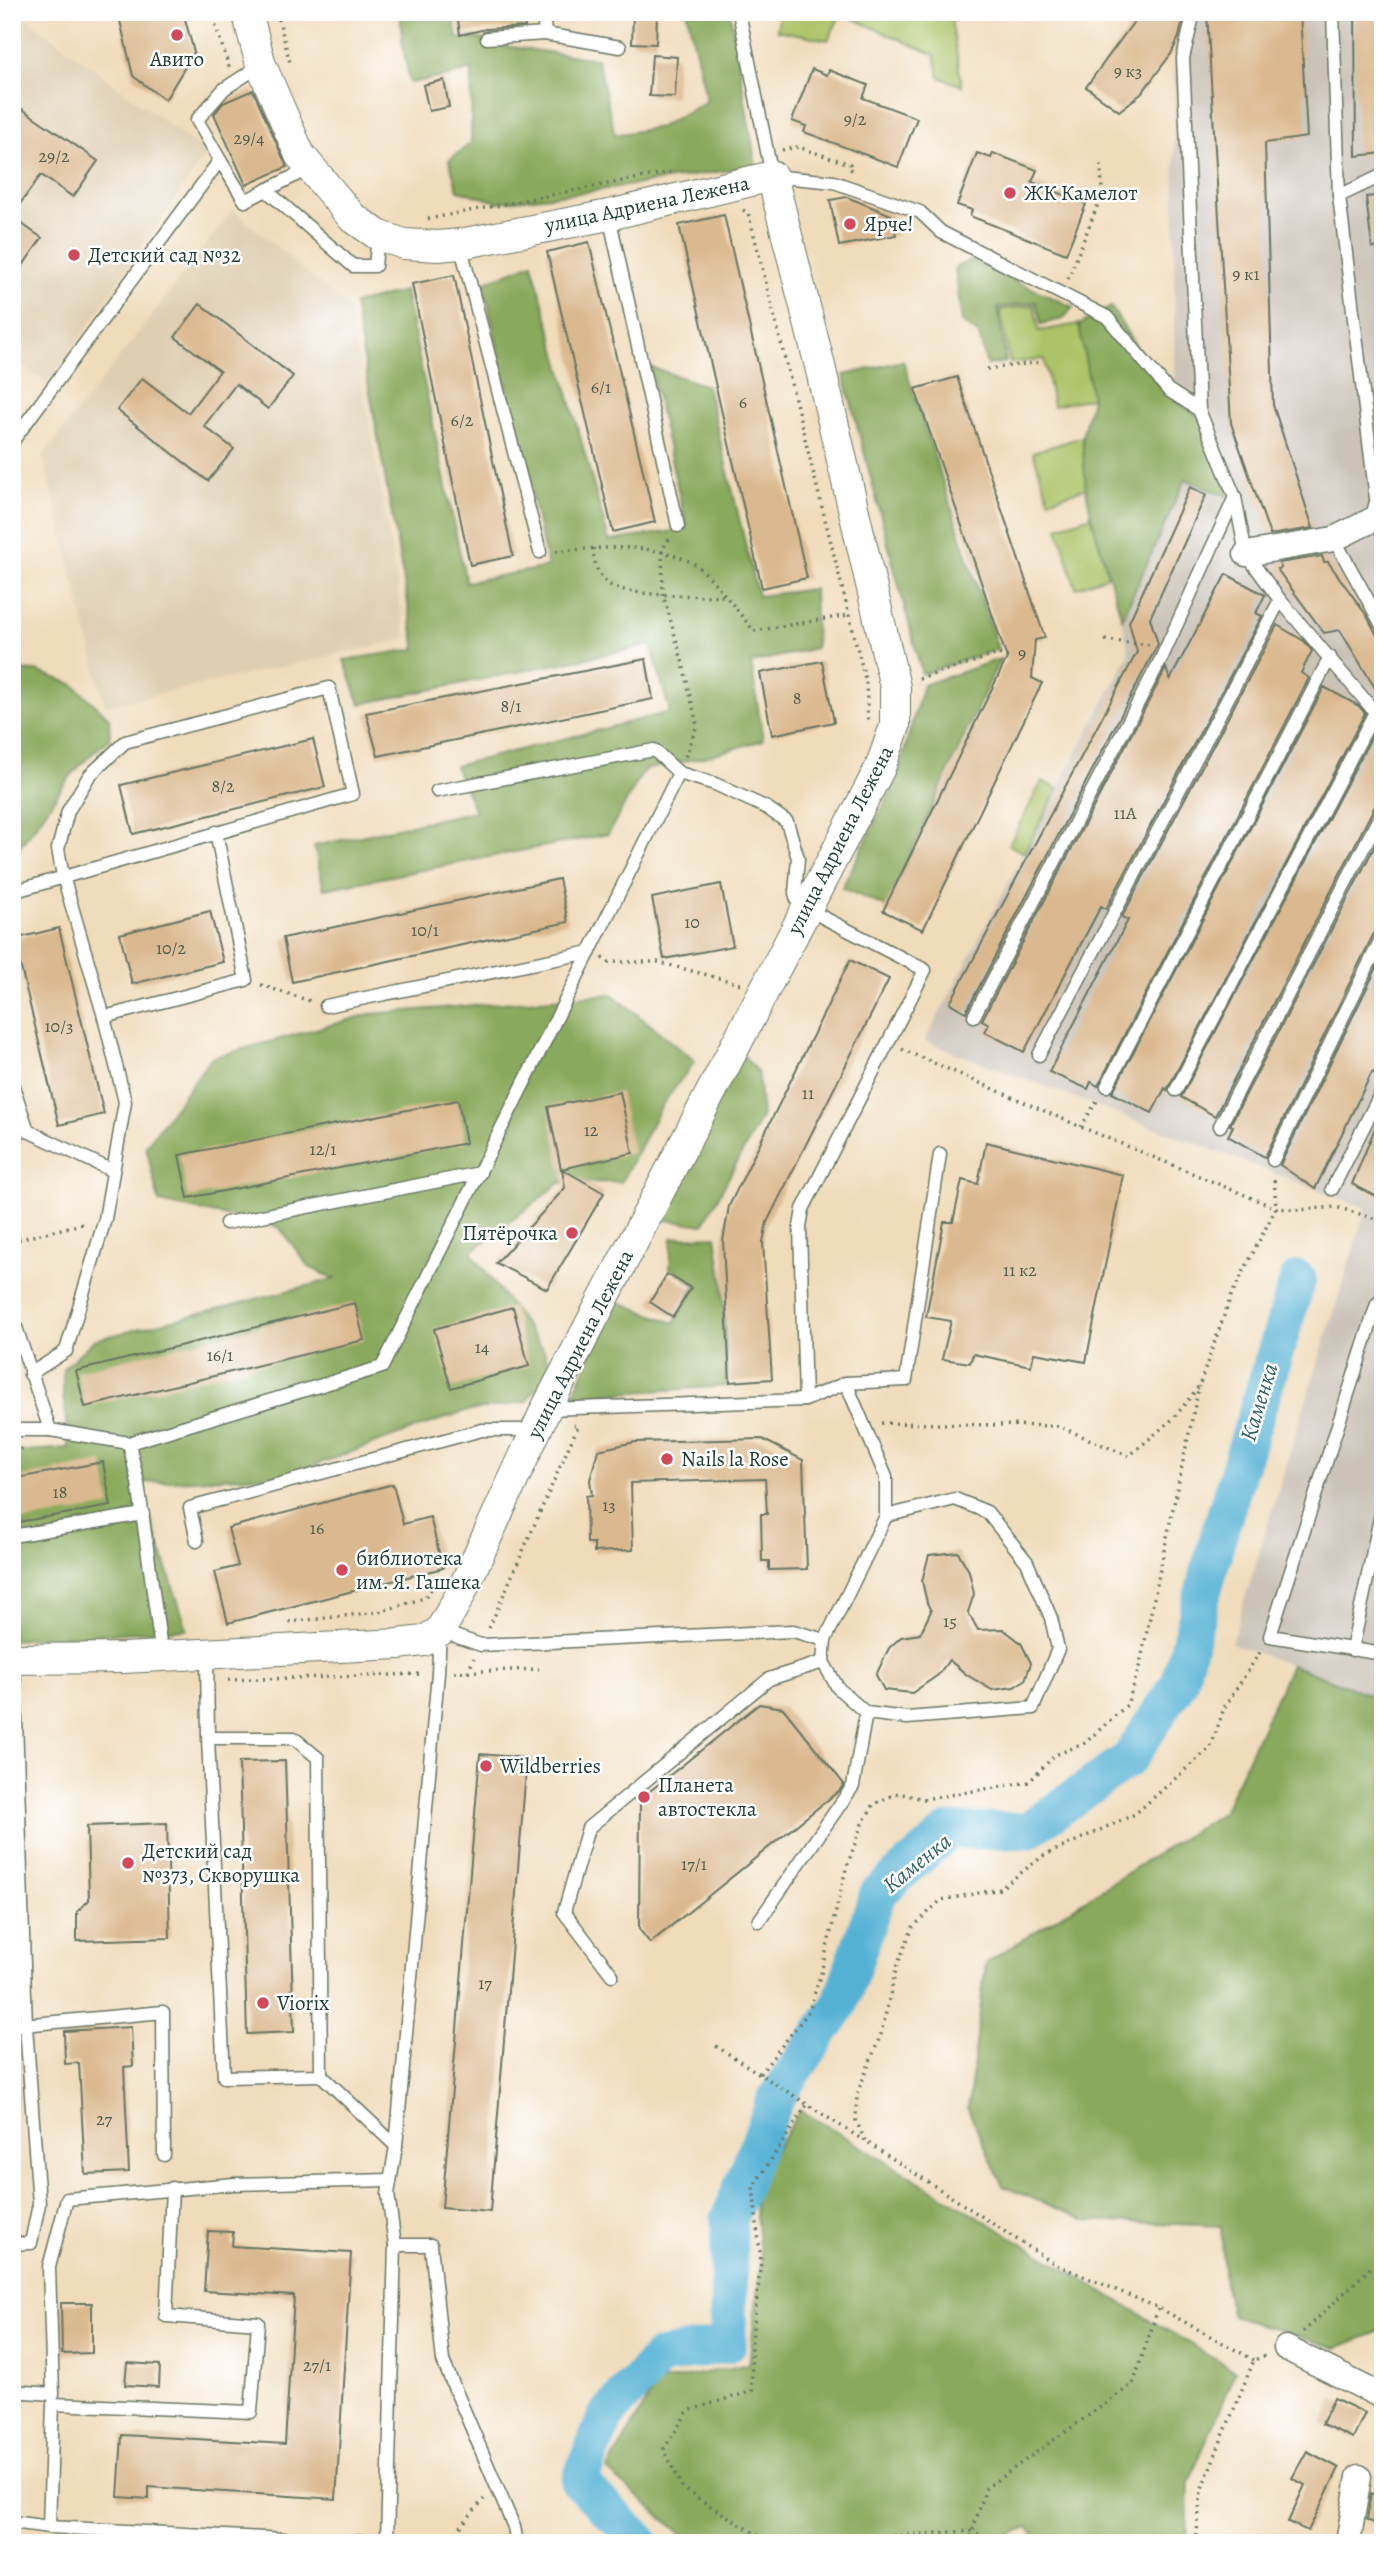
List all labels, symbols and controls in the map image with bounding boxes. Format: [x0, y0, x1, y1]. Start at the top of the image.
marker: Авито [169, 27, 185, 43]
place label: Авито [149, 45, 204, 73]
house number: 9 к3 [1114, 59, 1142, 83]
house number: 9/2 [844, 107, 867, 131]
house number: 29/4 [234, 126, 264, 150]
house number: 29/2 [38, 144, 70, 168]
street label: улица Адриена Лежена [541, 169, 752, 240]
place label: ЖК Камелот [1024, 179, 1138, 207]
marker: ЖК Камелот [1002, 185, 1018, 201]
place label: Ярче! [864, 210, 914, 238]
marker: Ярче! [842, 216, 858, 232]
place label: Детский сад №32 [88, 241, 241, 269]
marker: Детский сад №32 [66, 247, 82, 263]
house number: 9 к1 [1232, 262, 1260, 286]
house number: 6/1 [591, 375, 611, 399]
house number: 6 [739, 390, 747, 414]
house number: 6/2 [451, 408, 474, 432]
house number: 9 [1018, 641, 1026, 665]
house number: 8 [793, 686, 801, 710]
house number: 8/1 [501, 694, 521, 718]
street label: улица Адриена Лежена [780, 740, 900, 940]
house number: 8/2 [211, 774, 235, 798]
house number: 11А [1114, 801, 1137, 825]
house number: 10 [684, 910, 700, 934]
house number: 10/1 [411, 918, 439, 942]
house number: 10/2 [156, 936, 187, 960]
house number: 10/3 [44, 1014, 74, 1038]
house number: 11 [802, 1081, 814, 1105]
house number: 12 [584, 1118, 599, 1142]
house number: 12/1 [310, 1137, 336, 1161]
place label: Пятёрочка [462, 1219, 558, 1247]
marker: Пятёрочка [564, 1225, 580, 1241]
street label: улица Адриена Лежена [520, 1244, 640, 1444]
house number: 11 к2 [1003, 1258, 1037, 1282]
house number: 14 [475, 1335, 489, 1359]
house number: 16/1 [207, 1343, 233, 1367]
water label: Каменка [1232, 1359, 1286, 1445]
place label: Nails la Rose [681, 1445, 789, 1473]
marker: Nails la Rose [659, 1451, 675, 1467]
house number: 18 [53, 1480, 67, 1504]
house number: 13 [602, 1493, 616, 1517]
house number: 16 [310, 1516, 324, 1540]
place label: библиотека им. Я. Гашека [356, 1544, 481, 1596]
marker: библиотека им. Я. Гашека [334, 1562, 350, 1578]
house number: 15 [943, 1609, 957, 1633]
place label: Wildberries [499, 1752, 601, 1780]
marker: Wildberries [478, 1758, 494, 1774]
place label: Планета автостекла [658, 1771, 757, 1823]
marker: Планета автостекла [636, 1789, 652, 1805]
water label: Каменка [876, 1826, 958, 1900]
place label: Детский сад №373, Скворушка [142, 1837, 300, 1889]
house number: 17/1 [681, 1852, 707, 1876]
marker: Детский сад №373, Скворушка [120, 1855, 136, 1871]
house number: 17 [478, 1971, 492, 1995]
place label: Viorix [276, 1989, 329, 2017]
marker: Viorix [255, 1995, 271, 2011]
house number: 27 [96, 2107, 112, 2131]
house number: 27/1 [303, 2353, 331, 2377]

